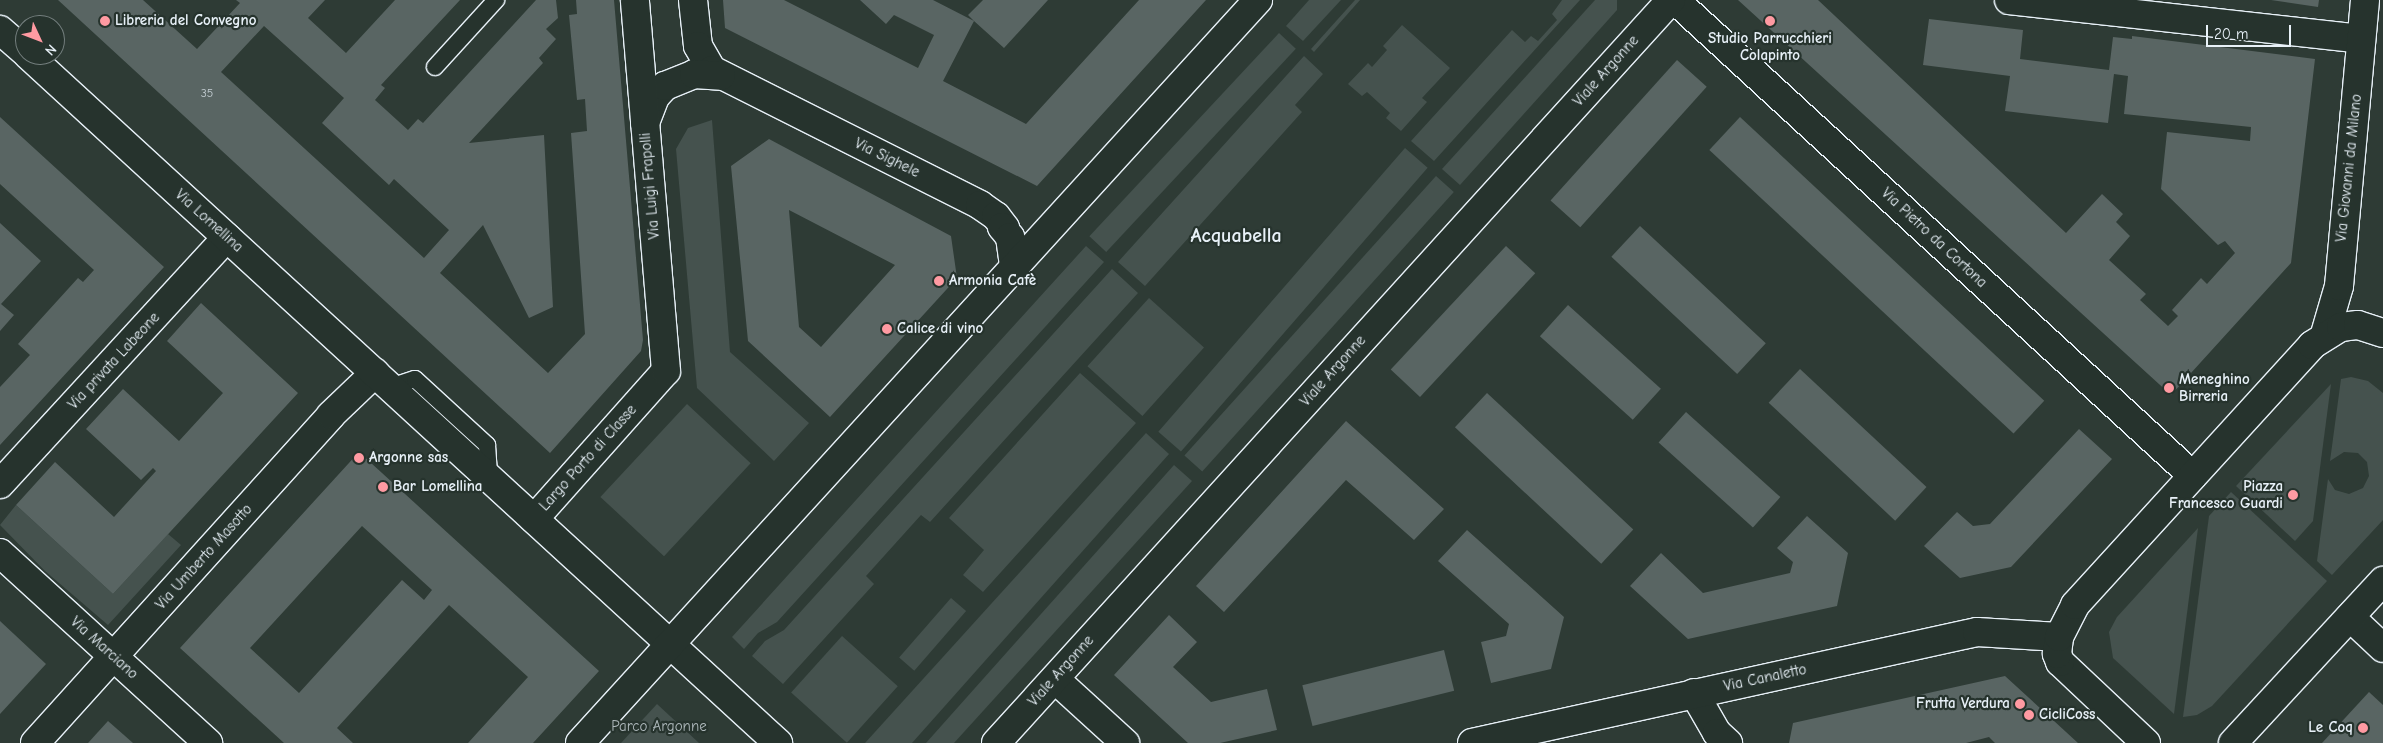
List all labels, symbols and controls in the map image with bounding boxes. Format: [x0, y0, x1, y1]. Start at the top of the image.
place label: Libreria del Convegno [115, 12, 256, 30]
north arrow [15, 15, 65, 65]
marker: Libreria del Convegno [99, 15, 111, 27]
marker: Studio Parrucchieri Colapinto [1764, 15, 1776, 27]
scale bar [2208, 15, 2293, 47]
text: 20 m [2214, 25, 2248, 43]
place label: Studio Parrucchieri Colapinto [1708, 29, 1832, 64]
street label: Viale Argonne [1569, 32, 1643, 110]
text: N [41, 41, 60, 59]
house number: 35 [201, 87, 213, 101]
street label: Via Giovanni da Milano [2332, 93, 2366, 243]
street label: Via Luigi Frapolli [636, 132, 664, 240]
street label: Via Sighele [852, 135, 922, 181]
street label: Via Pietro da Cortona [1877, 184, 1991, 292]
street label: Via Lomellina [171, 186, 247, 256]
district label: Acquabella [1190, 223, 1282, 247]
place label: Armonia Cafè [949, 272, 1036, 290]
marker: Armonia Cafè [933, 275, 945, 287]
street label: Via privata Labeone [64, 309, 164, 413]
place label: Calice di vino [897, 320, 983, 338]
marker: Calice di vino [881, 323, 893, 335]
street label: Viale Argonne [1296, 332, 1370, 410]
place label: Meneghino Birreria [2179, 370, 2250, 405]
marker: Meneghino Birreria [2163, 382, 2175, 394]
street label: Largo Porto di Classe [536, 401, 640, 515]
place label: Argonne sas [369, 449, 448, 467]
marker: Argonne sas [353, 452, 365, 464]
place label: Piazza Francesco Guardi [2169, 477, 2283, 512]
place label: Bar Lomellina [393, 478, 482, 496]
marker: Bar Lomellina [377, 481, 389, 493]
marker: Piazza Francesco Guardi [2287, 489, 2299, 501]
street label: Via Umberto Masotto [152, 501, 256, 613]
street label: Via Marciano [67, 613, 141, 683]
street label: Viale Argonne [1024, 632, 1098, 710]
street label: Via Canaletto [1722, 660, 1808, 696]
place label: Frutta Verdura [1916, 695, 2010, 713]
marker: Frutta Verdura [2014, 698, 2026, 710]
place label: CicliCoss [2039, 706, 2095, 724]
marker: CicliCoss [2023, 709, 2035, 721]
park label: Parco Argonne [611, 718, 707, 736]
place label: Le Coq [2308, 719, 2353, 737]
marker: Le Coq [2357, 722, 2369, 734]

